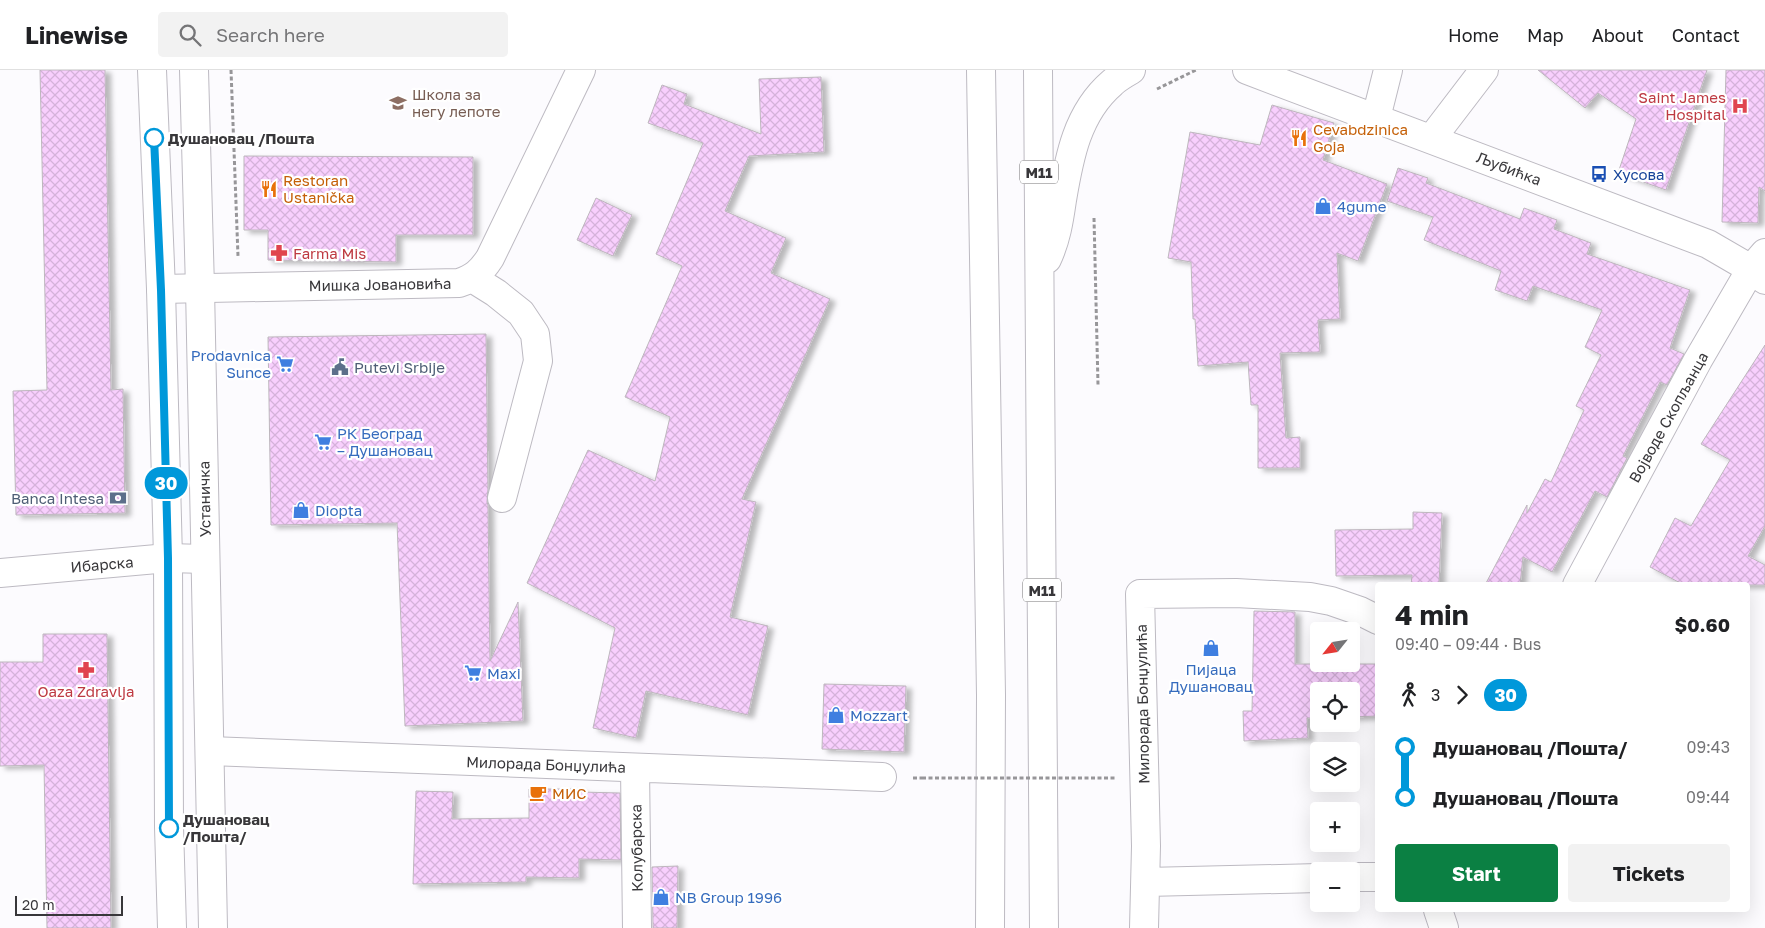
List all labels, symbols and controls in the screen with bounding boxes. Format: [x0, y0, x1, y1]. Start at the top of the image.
search box [158, 12, 508, 57]
text: Linewise [25, 20, 128, 49]
icon: search [176, 21, 204, 49]
text: Search here [216, 23, 325, 46]
text: Home [1448, 24, 1499, 46]
text: Map [1527, 24, 1564, 46]
text: About [1592, 24, 1644, 46]
text: Contact [1672, 24, 1740, 46]
place label: Школа за негу лепоте [412, 85, 501, 120]
place label: Saint James Hospital [1638, 88, 1726, 123]
school or university icon: Школа за негу лепоте [388, 93, 408, 113]
hospital icon: Saint James Hospital [1730, 96, 1750, 116]
place label: Cevabdzinica Goja [1313, 120, 1408, 155]
marker: Душановац /Пошта [144, 128, 164, 148]
restaurant icon: Cevabdzinica Goja [1289, 128, 1309, 148]
place label: Душановац /Пошта [168, 129, 315, 147]
street label: Љубићка [1474, 147, 1544, 189]
road number: M11 [1020, 160, 1058, 184]
bus stop icon: Хусова [1589, 164, 1609, 184]
place label: Хусова [1613, 165, 1665, 183]
place label: Restoran Ustanička [283, 171, 355, 206]
restaurant icon: Restoran Ustanička [259, 179, 279, 199]
shop icon: 4gume [1313, 196, 1333, 216]
place label: 4gume [1337, 197, 1387, 215]
pharmacy icon: Farma Mis [269, 243, 289, 263]
place label: Farma Mis [293, 244, 366, 262]
street label: Мишка Јовановића [308, 274, 452, 294]
place label: Prodavnica Sunce [191, 346, 271, 381]
street label: Војводе Скопљанца [1625, 349, 1711, 485]
supermarket icon: Prodavnica Sunce [275, 354, 295, 374]
public building icon: Putevi Srbije [330, 357, 350, 377]
place label: Putevi Srbije [354, 358, 445, 376]
place label: РК Београд – Душановац [337, 424, 433, 459]
supermarket icon: РК Београд – Душановац [313, 432, 333, 452]
street label: Устаничка [194, 461, 214, 537]
line badge: 30 [144, 467, 188, 499]
text: 30 [155, 472, 177, 494]
bank icon: Banca Intesa [108, 488, 128, 508]
place label: Banca Intesa [11, 489, 104, 507]
shop icon: Diopta [291, 500, 311, 520]
place label: Diopta [315, 501, 362, 519]
street label: Ибарска [70, 552, 134, 576]
road number: M11 [1023, 578, 1061, 602]
text: 4 min [1395, 598, 1469, 631]
text: $0.60 [1674, 613, 1730, 636]
north arrow [1310, 622, 1360, 672]
map controls [1310, 622, 1360, 912]
street label: Милорада Бонџулића [1132, 624, 1152, 784]
text: 09:40 – 09:44 · Bus [1395, 634, 1541, 654]
shop icon: Пијаца Душановац [1201, 638, 1221, 658]
pharmacy icon: Oaza Zdravlja [76, 660, 96, 680]
place label: Пијаца Душановац [1169, 660, 1253, 695]
supermarket icon: Maxi [463, 663, 483, 683]
place label: Maxi [487, 664, 521, 682]
icon: walk [1395, 681, 1423, 709]
icon: forward [1448, 681, 1476, 709]
place label: Oaza Zdravlja [38, 682, 134, 700]
button: locate [1310, 682, 1360, 732]
text: 30 [1494, 684, 1517, 706]
text: 3 [1431, 685, 1440, 705]
shop icon: Mozzart [826, 705, 846, 725]
place label: Mozzart [850, 706, 908, 724]
text: Душановац /Пошта/ [1433, 736, 1628, 759]
text: 09:43 [1686, 737, 1730, 757]
button: layers [1310, 742, 1360, 792]
street label: Милорада Бонџулића [466, 752, 626, 776]
cafe icon: МИС [528, 783, 548, 803]
place label: МИС [552, 784, 587, 802]
text: Душановац /Пошта [1433, 786, 1618, 809]
text: 09:44 [1686, 787, 1730, 807]
button: + [1310, 802, 1360, 852]
street label: Колубарска [626, 804, 646, 892]
place label: Душановац /Пошта/ [183, 810, 270, 845]
marker: Душановац /Пошта/ [159, 818, 179, 838]
button: Start [1395, 844, 1558, 902]
button: Tickets [1568, 844, 1730, 902]
button: − [1310, 862, 1360, 912]
shop icon: NB Group 1996 [651, 887, 671, 907]
place label: NB Group 1996 [675, 888, 782, 906]
scale bar [15, 893, 122, 916]
text: 20 m [22, 896, 55, 913]

